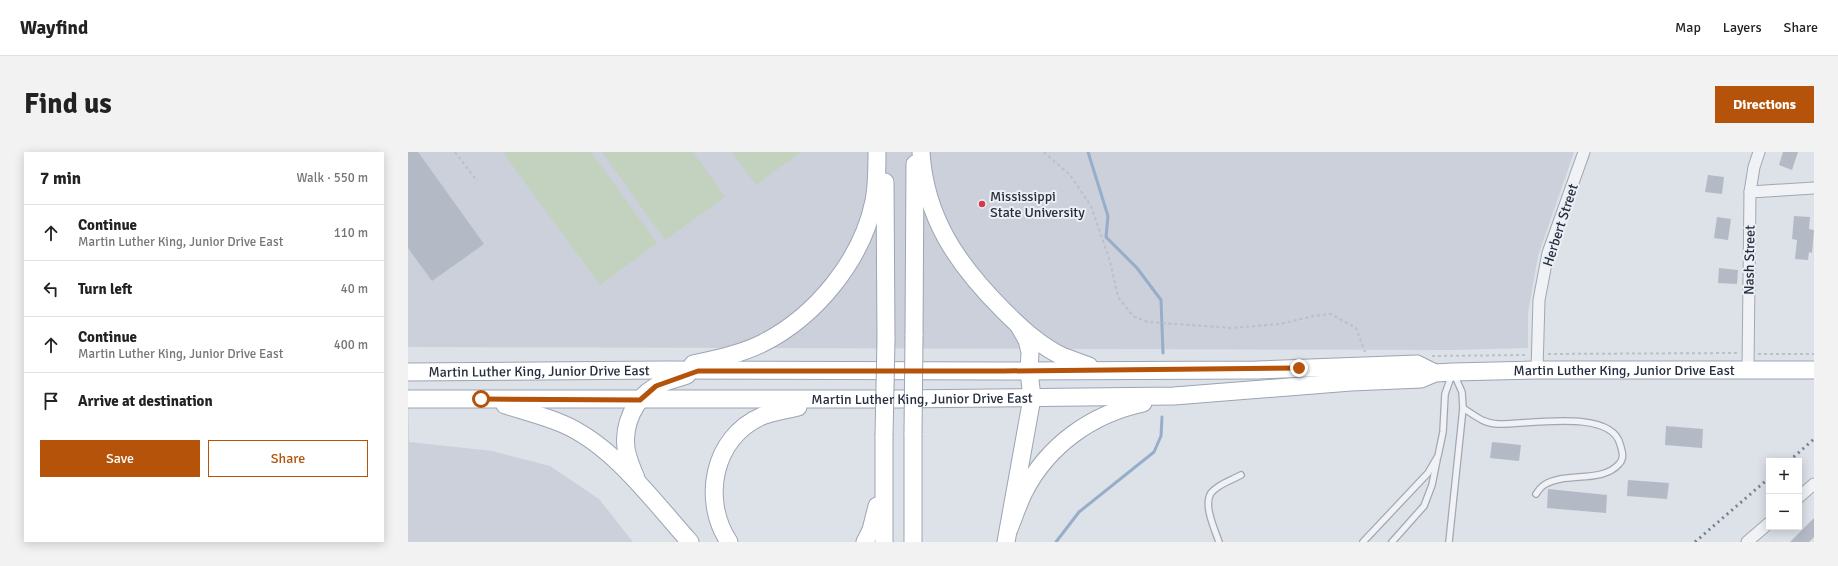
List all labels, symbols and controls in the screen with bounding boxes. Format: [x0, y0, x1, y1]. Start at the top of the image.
text: Wayfind [20, 16, 88, 40]
text: Map [1675, 19, 1701, 36]
text: Layers [1723, 19, 1762, 36]
text: Share [1784, 19, 1818, 36]
button: Directions [1715, 86, 1814, 123]
text: Find us [24, 87, 112, 121]
text: 7 min [40, 168, 81, 189]
text: Walk · 550 m [297, 170, 368, 186]
street label: Herbert Street [1539, 182, 1582, 269]
place label: Mississippi State University [990, 188, 1085, 221]
marker: Mississippi State University [977, 199, 987, 209]
text: Continue [78, 216, 137, 234]
icon: ahead [40, 222, 62, 244]
text: 110 m [334, 225, 368, 241]
street label: Nash Street [1740, 225, 1759, 295]
text: Martin Luther King, Junior Drive East [78, 234, 283, 250]
icon: left [40, 278, 62, 300]
text: Turn left [78, 280, 132, 298]
text: 40 m [341, 281, 368, 297]
text: Continue [78, 328, 137, 346]
icon: ahead [40, 334, 62, 356]
text: 400 m [334, 337, 368, 353]
text: Martin Luther King, Junior Drive East [78, 346, 283, 362]
route end [1290, 359, 1308, 377]
street label: Martin Luther King, Junior Drive East [428, 362, 650, 381]
street label: Martin Luther King, Junior Drive East [1513, 362, 1735, 380]
icon: arrive [40, 390, 62, 412]
route start [472, 390, 490, 408]
street label: Martin Luther King, Junior Drive East [811, 390, 1033, 408]
text: Arrive at destination [78, 392, 213, 410]
button: Save [40, 440, 200, 477]
button: Share [208, 440, 368, 477]
map controls [1766, 458, 1802, 530]
button: + [1766, 458, 1802, 494]
button: − [1766, 494, 1802, 530]

